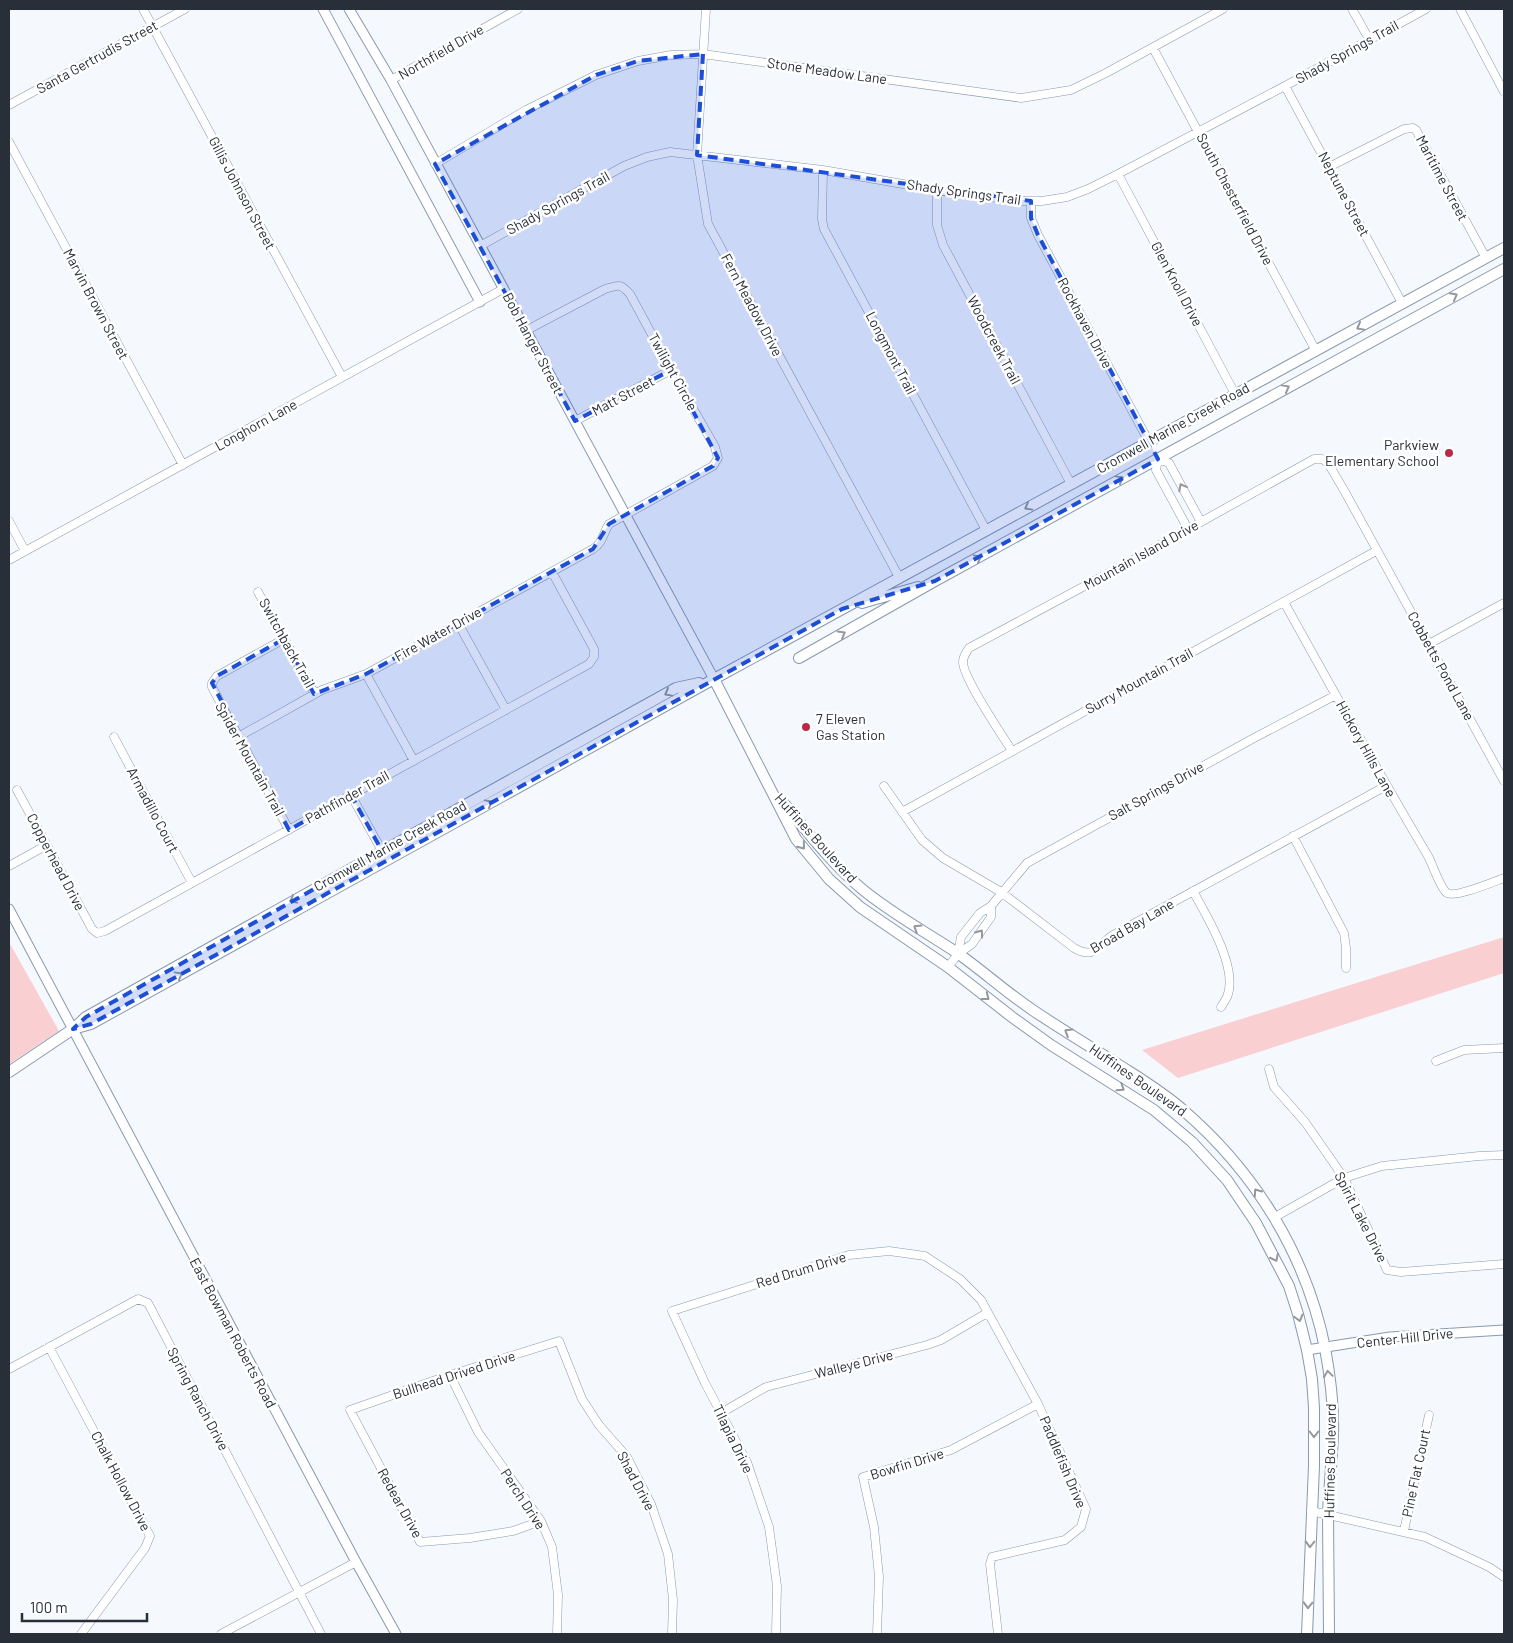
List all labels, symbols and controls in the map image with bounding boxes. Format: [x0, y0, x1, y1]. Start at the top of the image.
street label: Santa Gertrudis Street [33, 16, 160, 97]
street label: Shady Springs Trail [1292, 16, 1401, 87]
street label: Northfield Drive [395, 20, 487, 83]
street label: Stone Meadow Lane [766, 54, 888, 87]
street label: South Chesterfield Drive [1193, 130, 1277, 268]
street label: Maritime Street [1413, 132, 1472, 223]
street label: Gillis Johnson Street [205, 133, 279, 252]
street label: Neptune Street [1315, 149, 1374, 239]
street label: Shady Springs Trail [503, 167, 612, 238]
street label: Shady Springs Trail [906, 175, 1022, 208]
street label: Glen Knoll Drive [1148, 238, 1207, 329]
street label: Marvin Brown Street [60, 245, 133, 362]
street label: Fern Meadow Drive [718, 250, 787, 359]
street label: Rockhaven Drive [1054, 274, 1117, 371]
street label: Bob Hanger Street [500, 289, 567, 396]
one-way arrow [1449, 292, 1458, 302]
street label: Woodcreek Trail [964, 293, 1025, 387]
street label: Longmont Trail [862, 308, 920, 397]
one-way arrow [1356, 320, 1365, 330]
street label: Twilight Circle [645, 330, 702, 413]
street label: Matt Street [589, 372, 657, 419]
street label: Cromwell Marine Creek Road [1093, 378, 1252, 477]
one-way arrow [1280, 385, 1289, 395]
street label: Longhorn Lane [212, 395, 300, 454]
place label: Parkview Elementary School [1325, 436, 1439, 469]
marker: Parkview Elementary School [1443, 447, 1455, 459]
one-way arrow [1115, 476, 1124, 486]
one-way arrow [1178, 484, 1188, 493]
one-way arrow [1025, 501, 1034, 511]
street label: Mountain Island Drive [1080, 516, 1201, 593]
one-way arrow [973, 554, 982, 564]
street label: Switchback Trail [256, 595, 319, 690]
street label: Fire Water Drive [391, 603, 484, 665]
street label: Cobbetts Pond Lane [1404, 608, 1478, 723]
one-way arrow [836, 631, 845, 641]
street label: Surry Mountain Trail [1082, 644, 1196, 717]
one-way arrow [664, 687, 673, 697]
street label: Hickory Hills Lane [1333, 697, 1400, 800]
street label: Spider Mountain Trail [212, 699, 289, 819]
place label: 7 Eleven Gas Station [816, 710, 885, 743]
marker: 7 Eleven Gas Station [800, 721, 812, 733]
street label: Salt Springs Drive [1105, 757, 1207, 824]
street label: Armadillo Court [124, 764, 183, 855]
street label: Pathfinder Trail [302, 767, 392, 827]
street label: Huffines Boulevard [772, 789, 861, 886]
street label: Cromwell Marine Creek Road [310, 796, 469, 895]
one-way arrow [484, 799, 493, 809]
street label: Copperhead Drive [24, 810, 89, 913]
one-way arrow [797, 840, 805, 849]
one-way arrow [290, 894, 299, 904]
street label: Broad Bay Lane [1087, 895, 1177, 956]
one-way arrow [913, 924, 922, 934]
one-way arrow [974, 929, 983, 939]
one-way arrow [173, 971, 182, 981]
one-way arrow [981, 992, 990, 1001]
one-way arrow [1064, 1029, 1073, 1039]
street label: Huffines Boulevard [1086, 1040, 1190, 1119]
one-way arrow [1115, 1082, 1125, 1091]
street label: Spirit Lake Drive [1331, 1169, 1392, 1265]
one-way arrow [1254, 1188, 1263, 1197]
street label: Red Drum Drive [754, 1248, 848, 1291]
one-way arrow [1269, 1253, 1279, 1262]
street label: East Bowman Roberts Road [187, 1255, 280, 1411]
one-way arrow [1293, 1314, 1304, 1323]
street label: Center Hill Drive [1356, 1324, 1454, 1351]
street label: Spring Ranch Drive [164, 1344, 233, 1453]
street label: Walleye Drive [813, 1346, 895, 1381]
street label: Bullhead Drived Drive [390, 1347, 517, 1402]
one-way arrow [1323, 1369, 1334, 1377]
street label: Tilapia Drive [710, 1402, 757, 1476]
street label: Huffines Boulevard [1320, 1403, 1339, 1519]
street label: Paddlefish Drive [1036, 1413, 1090, 1510]
street label: Pine Flat Court [1398, 1427, 1433, 1519]
street label: Chalk Hollow Drive [88, 1428, 155, 1534]
one-way arrow [1309, 1430, 1319, 1438]
street label: Bowfin Drive [868, 1444, 946, 1483]
street label: Shad Drive [614, 1448, 659, 1513]
street label: Redear Drive [374, 1465, 427, 1541]
street label: Perch Drive [497, 1465, 549, 1532]
one-way arrow [1305, 1540, 1315, 1548]
scale bar [22, 1590, 148, 1622]
text: 100 m [30, 1598, 68, 1616]
one-way arrow [1303, 1602, 1313, 1610]

